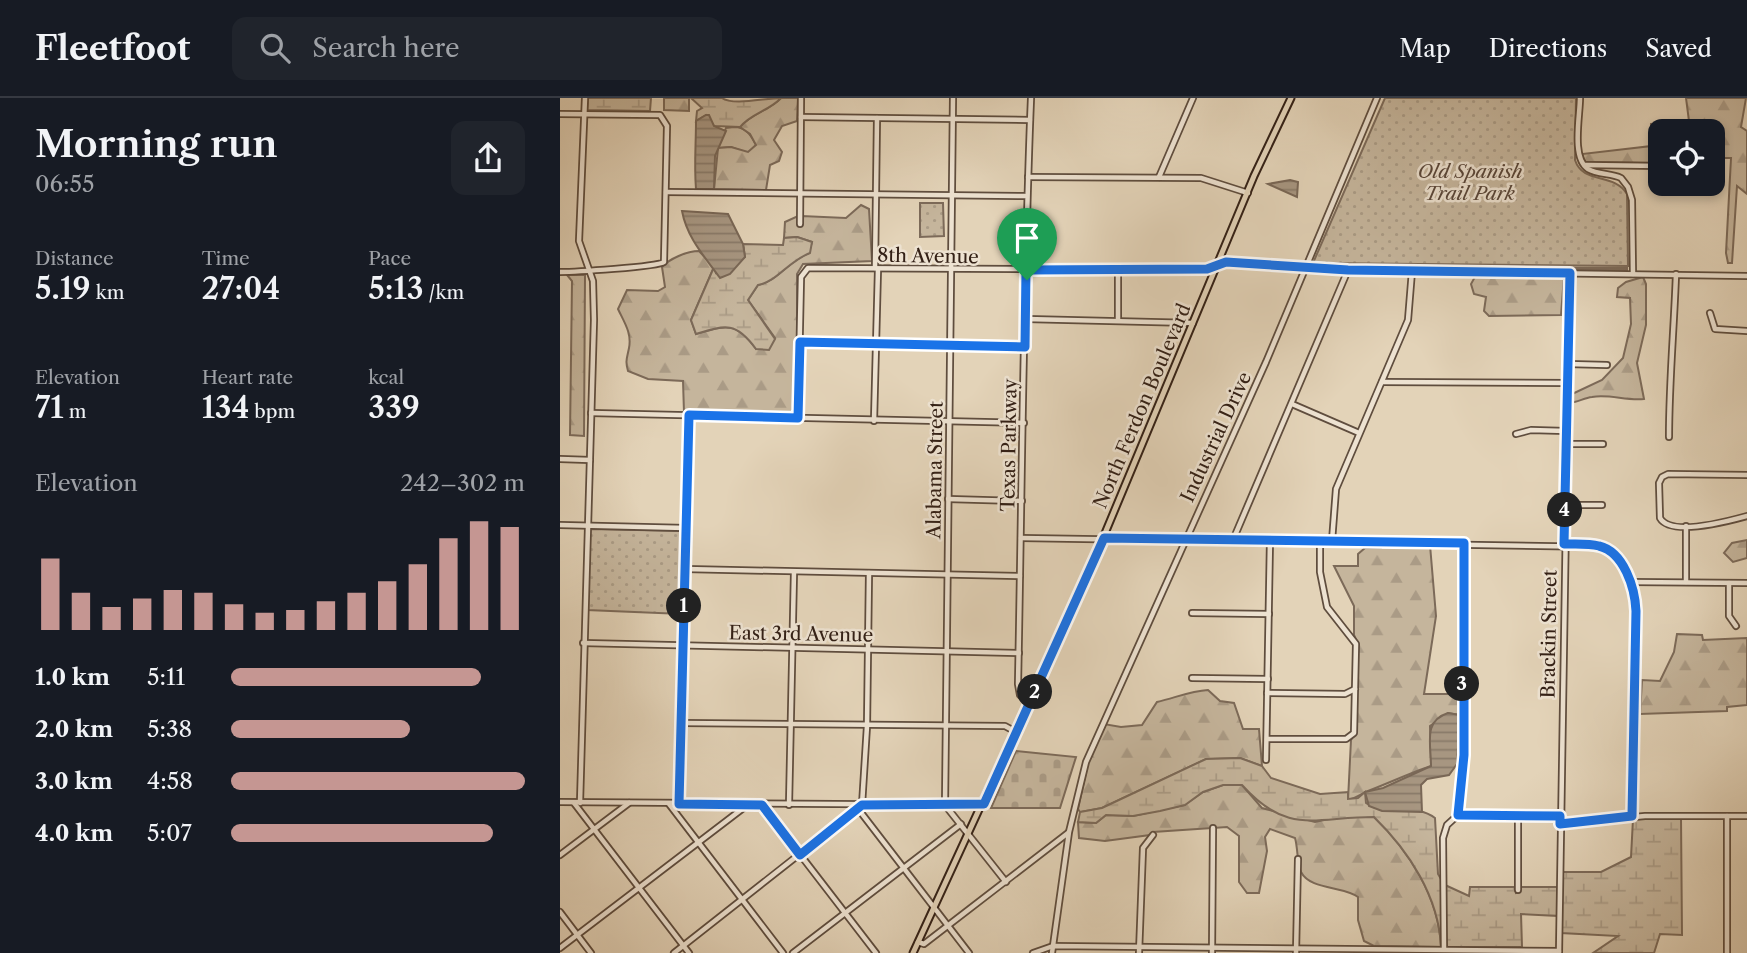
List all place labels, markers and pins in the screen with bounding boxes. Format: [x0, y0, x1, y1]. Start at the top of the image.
pin [997, 208, 1057, 280]
pin: 4 [1548, 492, 1583, 528]
pin: 1 [666, 588, 702, 624]
pin: 3 [1444, 666, 1480, 702]
pin: 2 [1018, 674, 1052, 710]

